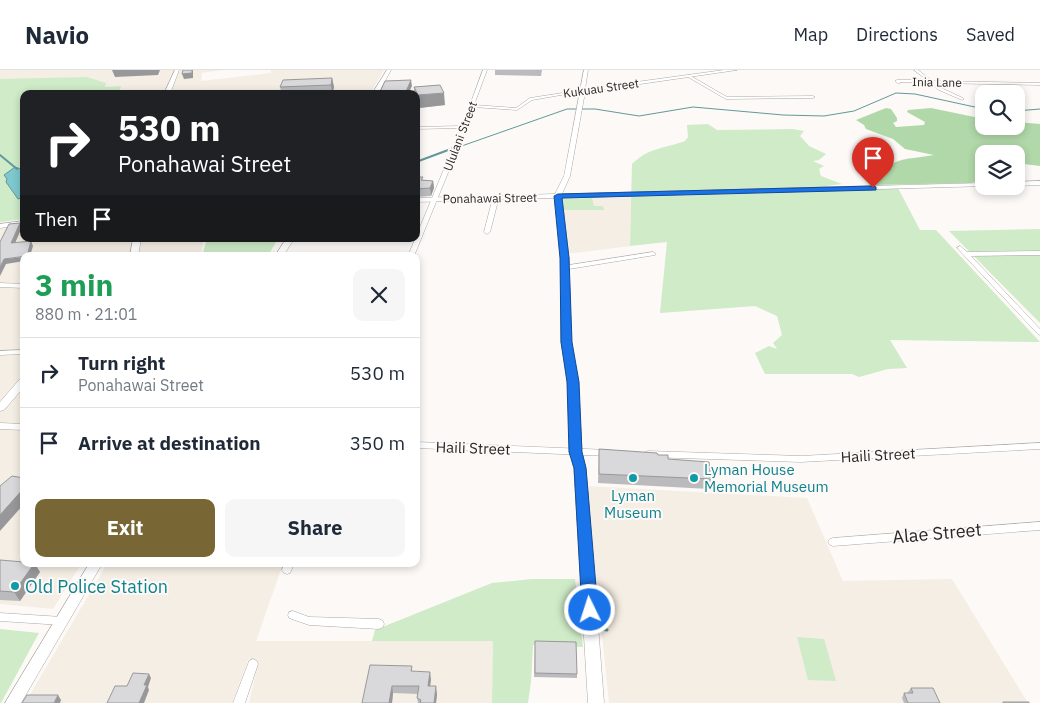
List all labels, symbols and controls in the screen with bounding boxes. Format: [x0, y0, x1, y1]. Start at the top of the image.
text: Navio [25, 19, 89, 51]
text: Map [793, 23, 828, 46]
text: Directions [856, 23, 938, 46]
text: Saved [966, 23, 1015, 46]
street label: Inia Lane [912, 74, 962, 90]
street label: Kukuau Street [562, 75, 640, 101]
map controls [975, 85, 1025, 195]
button: search [975, 85, 1025, 135]
street label: Ululani Street [440, 99, 480, 173]
text: 530 m [118, 105, 221, 151]
icon: right [35, 110, 100, 175]
pin [852, 137, 894, 188]
icon: arrive [859, 144, 887, 172]
button: layers [975, 145, 1025, 195]
text: Ponahawai Street [118, 149, 291, 178]
street label: Ponahawai Street [443, 190, 537, 206]
icon: arrive [88, 205, 116, 233]
text: Then [35, 207, 78, 231]
text: 3 min [35, 265, 113, 304]
button: close [353, 269, 405, 321]
text: 880 m · 21:01 [35, 304, 137, 324]
text: Turn right [78, 351, 165, 375]
icon: right [35, 359, 63, 387]
text: 530 m [350, 361, 405, 385]
text: Ponahawai Street [78, 375, 204, 395]
icon: arrive [35, 429, 63, 457]
text: Arrive at destination [78, 431, 261, 455]
text: 350 m [350, 431, 405, 455]
street label: Haili Street [435, 437, 511, 459]
street label: Haili Street [840, 444, 916, 466]
place label: Lyman House Memorial Museum [704, 460, 829, 496]
marker: Lyman Museum [627, 472, 639, 484]
marker: Lyman House Memorial Museum [688, 472, 700, 484]
place label: Lyman Museum [604, 486, 662, 522]
button: Exit [35, 499, 215, 557]
button: Share [225, 499, 405, 557]
street label: Alae Street [891, 518, 983, 548]
place label: Old Police Station [25, 575, 168, 598]
marker: Old Police Station [9, 580, 21, 592]
position arrow [563, 583, 615, 635]

